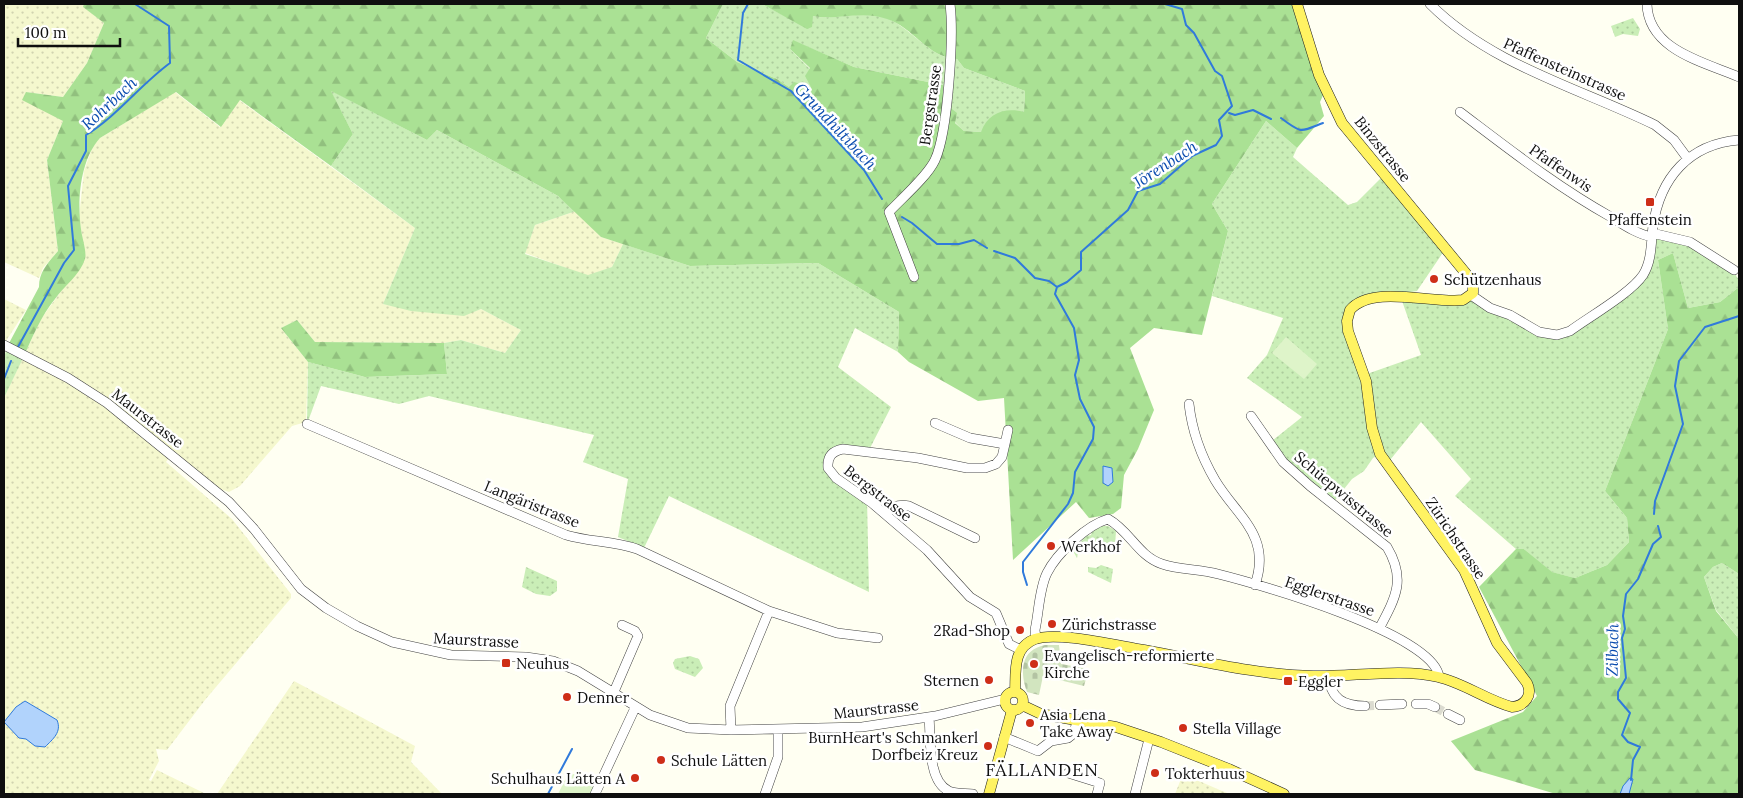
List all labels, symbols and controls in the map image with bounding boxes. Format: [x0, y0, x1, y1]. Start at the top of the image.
scale bar [18, 15, 120, 47]
text: 100 m [25, 23, 66, 42]
street label: Pfaffensteinstrasse [1501, 33, 1629, 105]
street label: Bergstrasse [915, 64, 945, 146]
water label: Rohrbach [77, 72, 141, 134]
water label: Grundhiltibach [791, 79, 881, 173]
street label: Binzstrasse [1351, 112, 1415, 186]
water label: Jörenbach [1128, 136, 1201, 193]
street label: Pfaffenwis [1526, 140, 1596, 196]
marker: Pfaffenstein [1644, 196, 1656, 208]
place label: Pfaffenstein [1608, 210, 1692, 229]
place label: Schützenhaus [1444, 270, 1542, 289]
marker: Schützenhaus [1428, 273, 1440, 285]
street label: Maurstrasse [108, 384, 188, 452]
street label: Schüepwisstrasse [1291, 447, 1397, 541]
street label: Bergstrasse [840, 461, 916, 525]
street label: Langäristrasse [481, 476, 583, 532]
street label: Zürichstrasse [1422, 493, 1490, 583]
place label: Werkhof [1061, 537, 1122, 556]
marker: Werkhof [1045, 540, 1057, 552]
street label: Egglerstrasse [1283, 572, 1377, 620]
place label: Zürichstrasse [1062, 615, 1157, 634]
marker: Zürichstrasse [1046, 618, 1058, 630]
place label: 2Rad-Shop [933, 621, 1010, 640]
water label: Zilbach [1602, 623, 1622, 677]
marker: 2Rad-Shop [1014, 624, 1026, 636]
street label: Maurstrasse [433, 628, 519, 652]
place label: Evangelisch-reformierte Kirche [1044, 646, 1214, 682]
place label: Neuhus [516, 654, 569, 673]
marker: Neuhus [500, 657, 512, 669]
marker: Evangelisch-reformierte Kirche [1028, 658, 1040, 670]
place label: Sternen [924, 671, 979, 690]
place label: Eggler [1298, 672, 1343, 691]
marker: Sternen [983, 674, 995, 686]
marker: Eggler [1282, 675, 1294, 687]
place label: Denner [577, 688, 630, 707]
marker: Denner [561, 691, 573, 703]
street label: Maurstrasse [832, 695, 920, 723]
place label: Asia Lena Take Away [1039, 705, 1114, 741]
marker: Asia Lena Take Away [1024, 717, 1036, 729]
place label: Stella Village [1193, 719, 1281, 738]
marker: Stella Village [1177, 722, 1189, 734]
place label: BurnHeart's Schmankerl Dorfbeiz Kreuz [808, 728, 978, 764]
marker: BurnHeart's Schmankerl Dorfbeiz Kreuz [982, 740, 994, 752]
place label: Schule Lätten [671, 751, 767, 770]
marker: Schule Lätten [655, 754, 667, 766]
district label: FÄLLANDEN [985, 758, 1099, 781]
place label: Tokterhuus [1165, 764, 1245, 783]
marker: Tokterhuus [1149, 767, 1161, 779]
place label: Schulhaus Lätten A [491, 769, 626, 788]
marker: Schulhaus Lätten A [629, 772, 641, 784]

